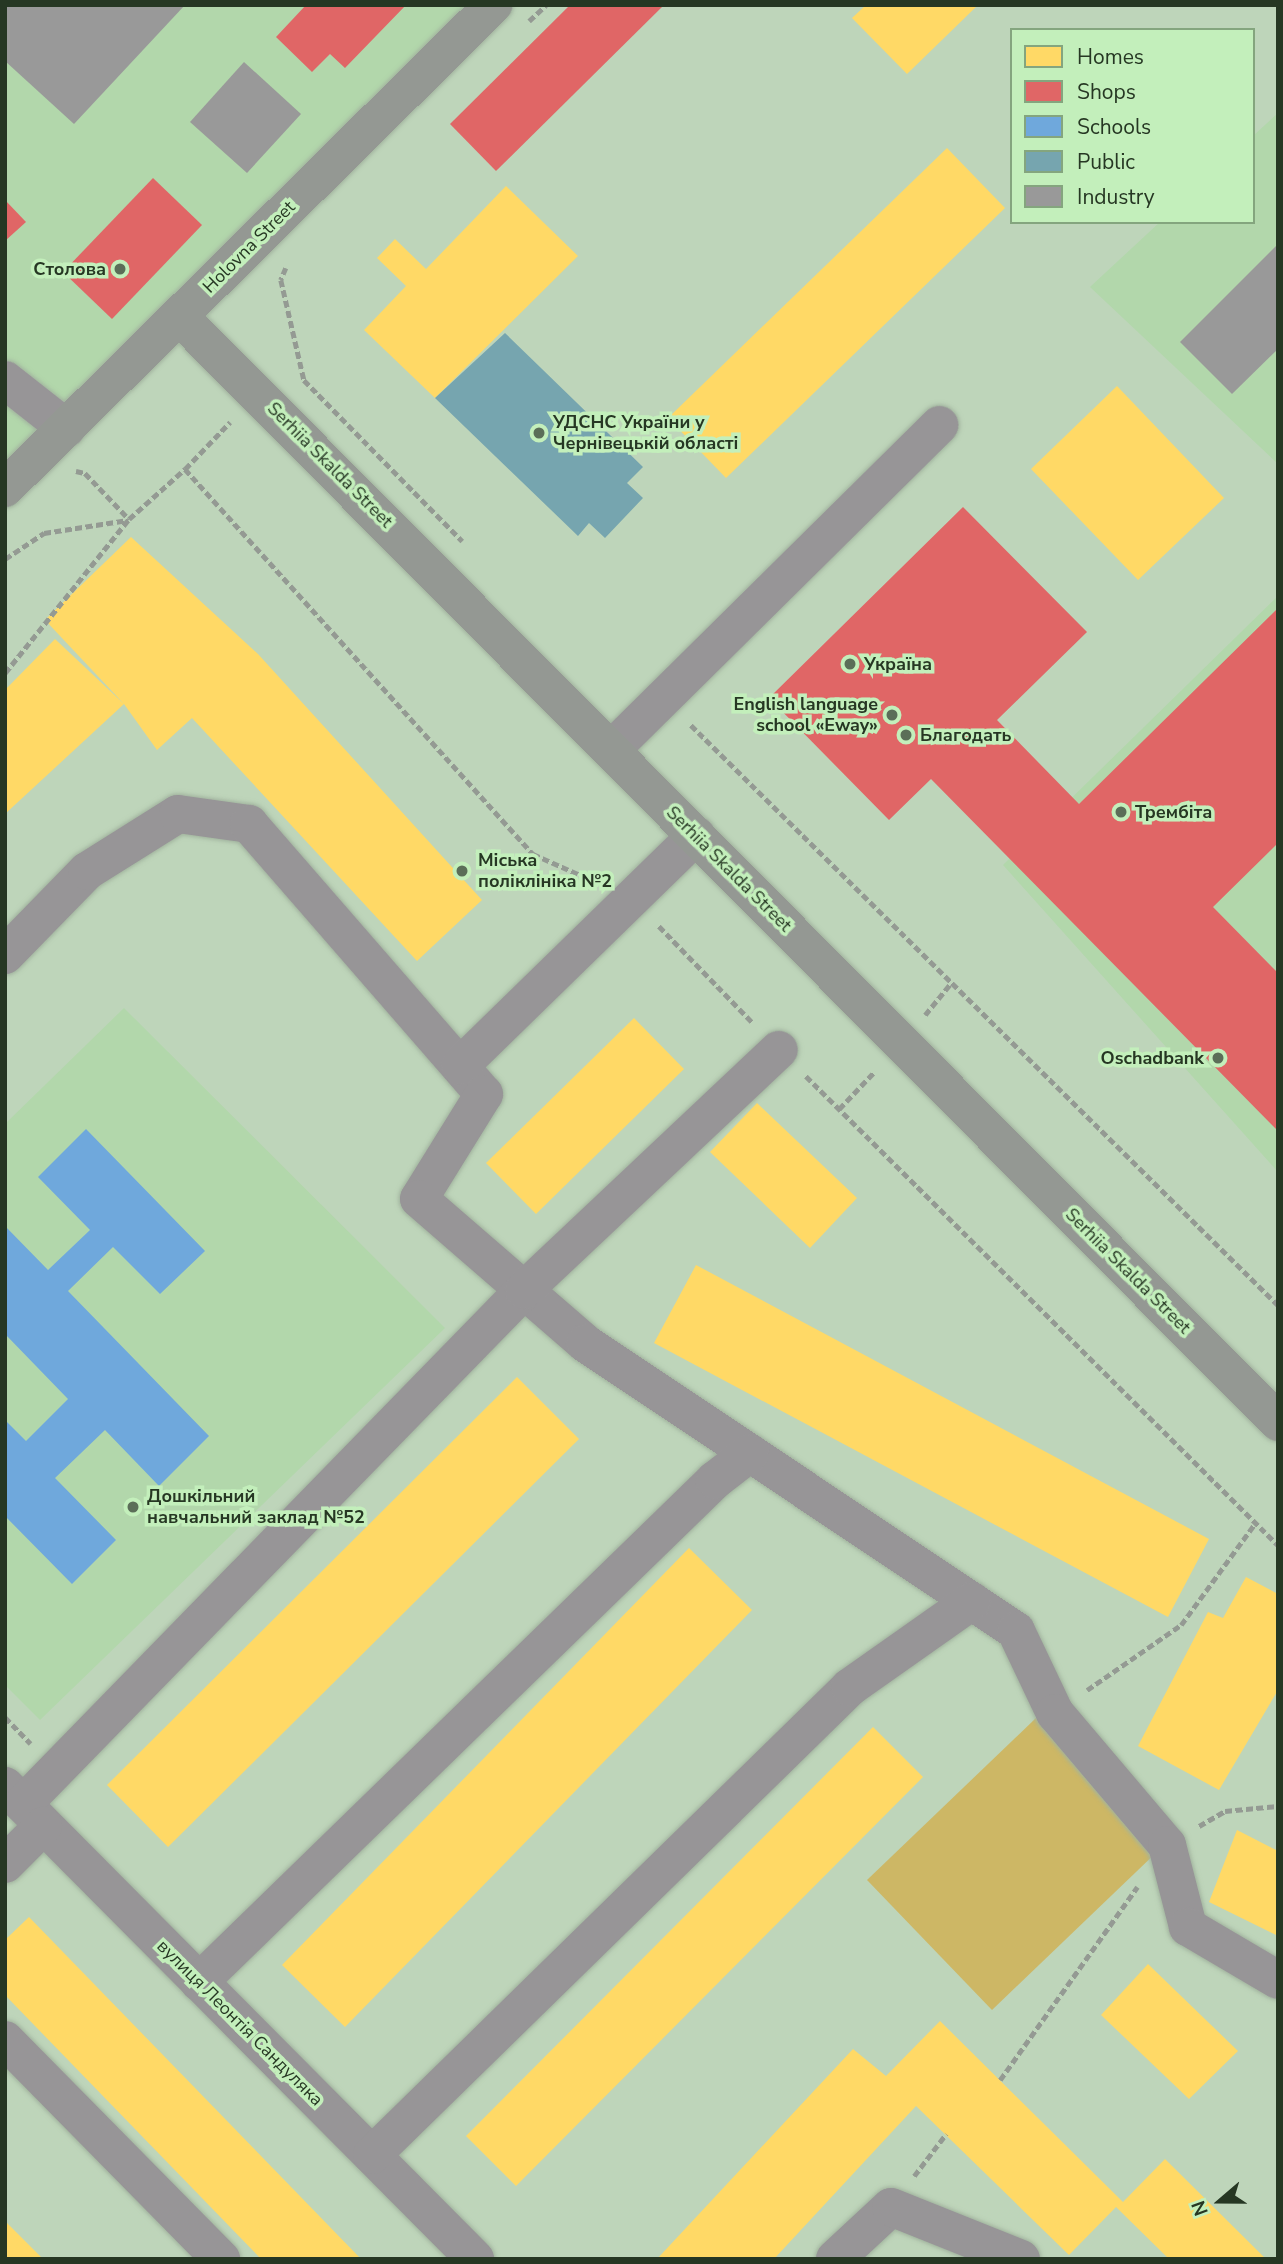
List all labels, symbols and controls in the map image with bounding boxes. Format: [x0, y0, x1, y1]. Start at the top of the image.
legend [1010, 28, 1255, 224]
text: Homes [1077, 43, 1144, 71]
text: Shops [1077, 78, 1136, 106]
text: Schools [1077, 113, 1151, 141]
text: Public [1077, 148, 1135, 176]
text: Industry [1077, 183, 1155, 211]
street label: Holovna Street [198, 196, 300, 298]
place label: Столова [33, 258, 106, 280]
marker: Столова [112, 261, 128, 277]
street label: Serhiia Skalda Street [263, 398, 397, 532]
place label: УДСНС України у Чернівецькій області [553, 412, 738, 454]
marker: УДСНС України у Чернівецькій області [531, 425, 547, 441]
place label: Україна [864, 653, 932, 675]
marker: Україна [842, 656, 858, 672]
place label: English language school «Eway» [733, 694, 878, 736]
marker: English language school «Eway» [884, 707, 900, 723]
place label: Благодать [920, 724, 1011, 746]
marker: Благодать [898, 727, 914, 743]
place label: Трембіта [1135, 801, 1212, 823]
street label: Serhiia Skalda Street [662, 802, 796, 936]
marker: Трембіта [1113, 804, 1129, 820]
place label: Міська поліклініка №2 [478, 850, 612, 892]
marker: Міська поліклініка №2 [452, 861, 472, 881]
place label: Oschadbank [1101, 1047, 1204, 1069]
marker: Oschadbank [1210, 1050, 1226, 1066]
street label: Serhiia Skalda Street [1061, 1204, 1195, 1338]
place label: Дошкільний навчальний заклад №52 [147, 1486, 365, 1528]
marker: Дошкільний навчальний заклад №52 [125, 1499, 141, 1515]
street label: вулиця Леонтія Сандуляка [152, 1935, 328, 2111]
north arrow [1185, 2166, 1255, 2236]
text: N [1186, 2197, 1215, 2219]

